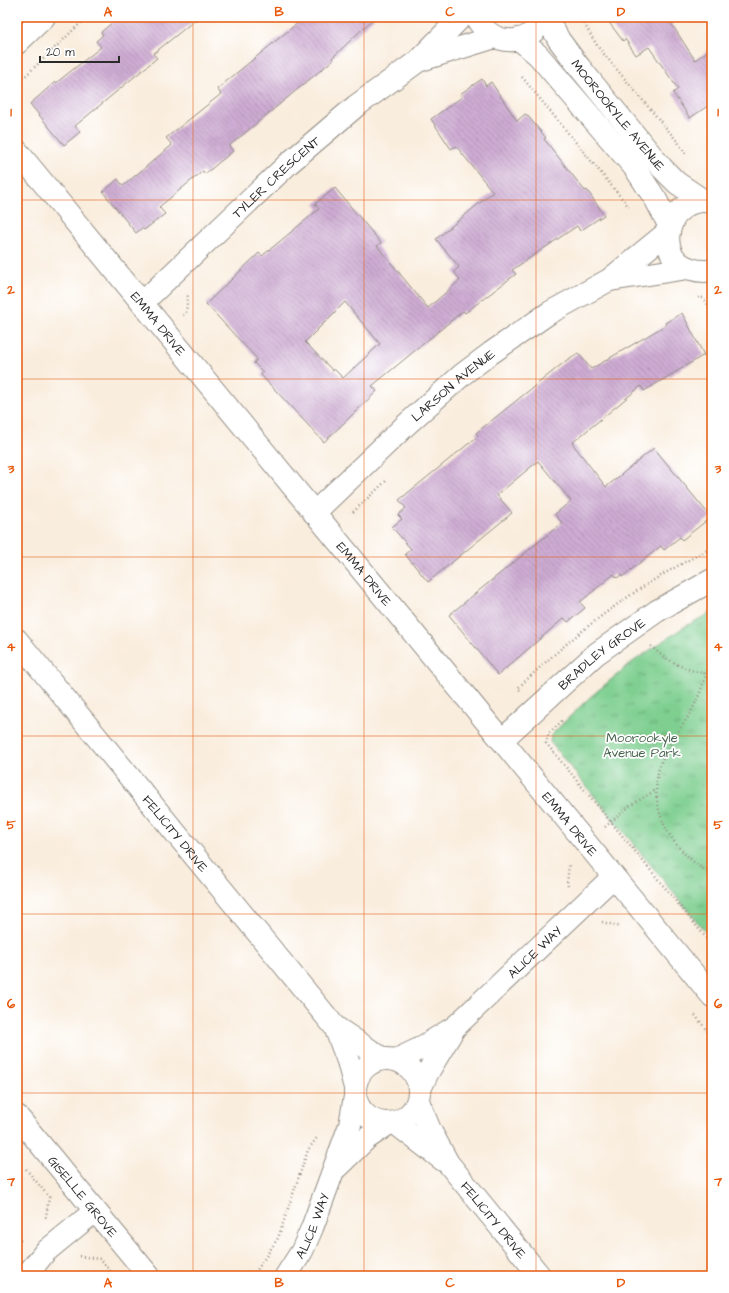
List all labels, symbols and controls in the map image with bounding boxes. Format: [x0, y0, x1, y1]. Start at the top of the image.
text: A [104, 3, 113, 21]
text: B [274, 3, 284, 21]
text: C [445, 3, 455, 21]
text: D [617, 3, 626, 21]
scale bar [40, 38, 119, 64]
text: 20 m [46, 44, 75, 61]
street label: MOOROOKYLE AVENUE [567, 56, 669, 175]
text: 1 [10, 103, 12, 121]
text: 1 [717, 103, 719, 121]
street label: TYLER CRESCENT [228, 132, 325, 223]
text: 2 [6, 281, 15, 299]
text: 2 [713, 281, 722, 299]
street label: EMMA DRIVE [126, 288, 190, 360]
street label: LARSON AVENUE [408, 345, 499, 426]
text: 3 [7, 460, 15, 478]
text: 3 [714, 460, 722, 478]
street label: EMMA DRIVE [332, 538, 396, 610]
street label: BRADLEY GROVE [554, 614, 650, 694]
text: 4 [7, 638, 16, 656]
text: 4 [714, 638, 723, 656]
park label: Moorookyle Avenue Park [603, 729, 681, 762]
street label: EMMA DRIVE [538, 788, 602, 861]
street label: FELICITY DRIVE [138, 791, 212, 876]
text: 5 [6, 816, 16, 834]
text: 5 [713, 816, 723, 834]
street label: ALICE WAY [504, 922, 566, 983]
text: 6 [7, 995, 16, 1013]
text: 6 [714, 995, 723, 1013]
street label: GISELLE GROVE [43, 1152, 122, 1242]
text: 7 [6, 1173, 16, 1191]
text: 7 [713, 1173, 723, 1191]
street label: FELICITY DRIVE [456, 1178, 530, 1263]
street label: ALICE WAY [291, 1191, 334, 1262]
text: A [104, 1274, 113, 1292]
text: B [274, 1274, 284, 1292]
text: C [445, 1274, 455, 1292]
text: D [617, 1274, 626, 1292]

